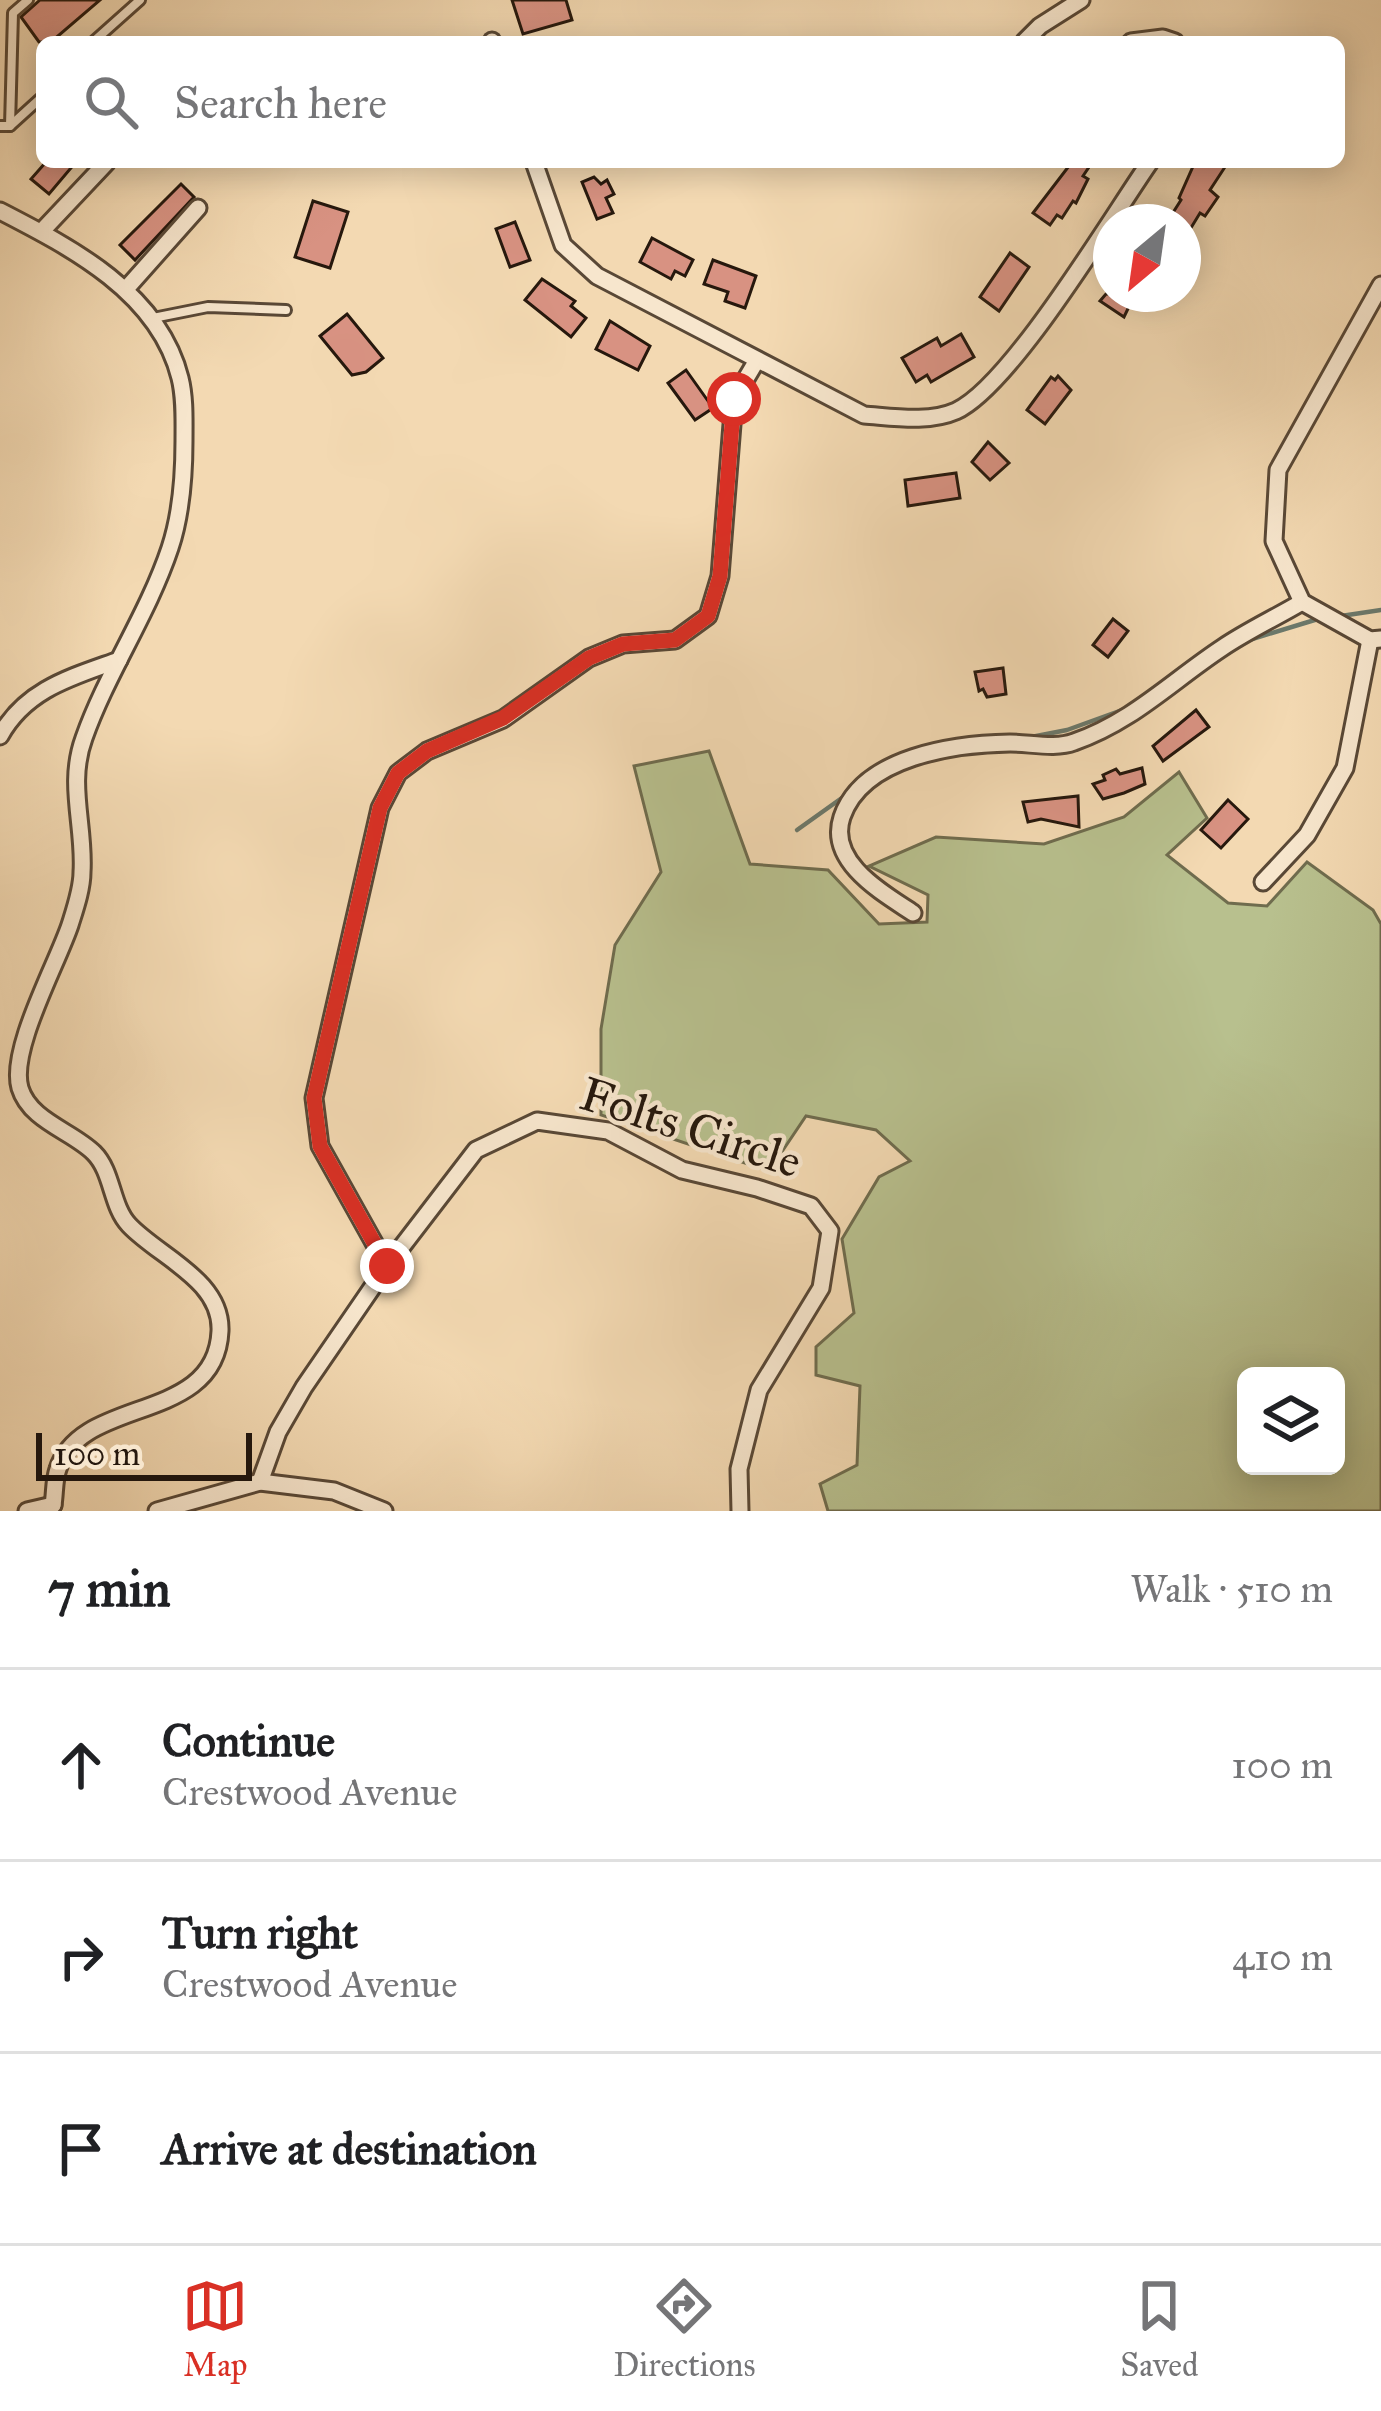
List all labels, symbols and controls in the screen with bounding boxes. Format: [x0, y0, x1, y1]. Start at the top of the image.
search box [36, 36, 1345, 168]
icon: search [78, 69, 144, 135]
text: Search here [174, 75, 387, 130]
north arrow [1093, 204, 1201, 312]
route start [707, 372, 761, 426]
street label: Folts Circle [573, 1064, 809, 1190]
route end [360, 1239, 414, 1293]
map controls [1237, 1367, 1345, 1475]
button: layers [1237, 1367, 1345, 1475]
scale bar [36, 1427, 252, 1480]
text: 100 m [54, 1434, 140, 1474]
text: 7 min [48, 1558, 171, 1620]
text: Walk · 510 m [1130, 1565, 1333, 1613]
text: Continue [162, 1713, 335, 1768]
icon: ahead [48, 1732, 114, 1798]
text: 100 m [1231, 1741, 1333, 1789]
text: Crestwood Avenue [162, 1768, 457, 1816]
text: Turn right [162, 1905, 358, 1960]
icon: right [48, 1924, 114, 1990]
text: 410 m [1232, 1933, 1333, 1981]
text: Crestwood Avenue [162, 1960, 457, 2008]
icon: arrive [48, 2116, 114, 2182]
text: Arrive at destination [162, 2121, 537, 2176]
tab: Map [182, 2273, 248, 2385]
tab: Directions [613, 2273, 755, 2385]
tab: Saved [1120, 2273, 1199, 2385]

